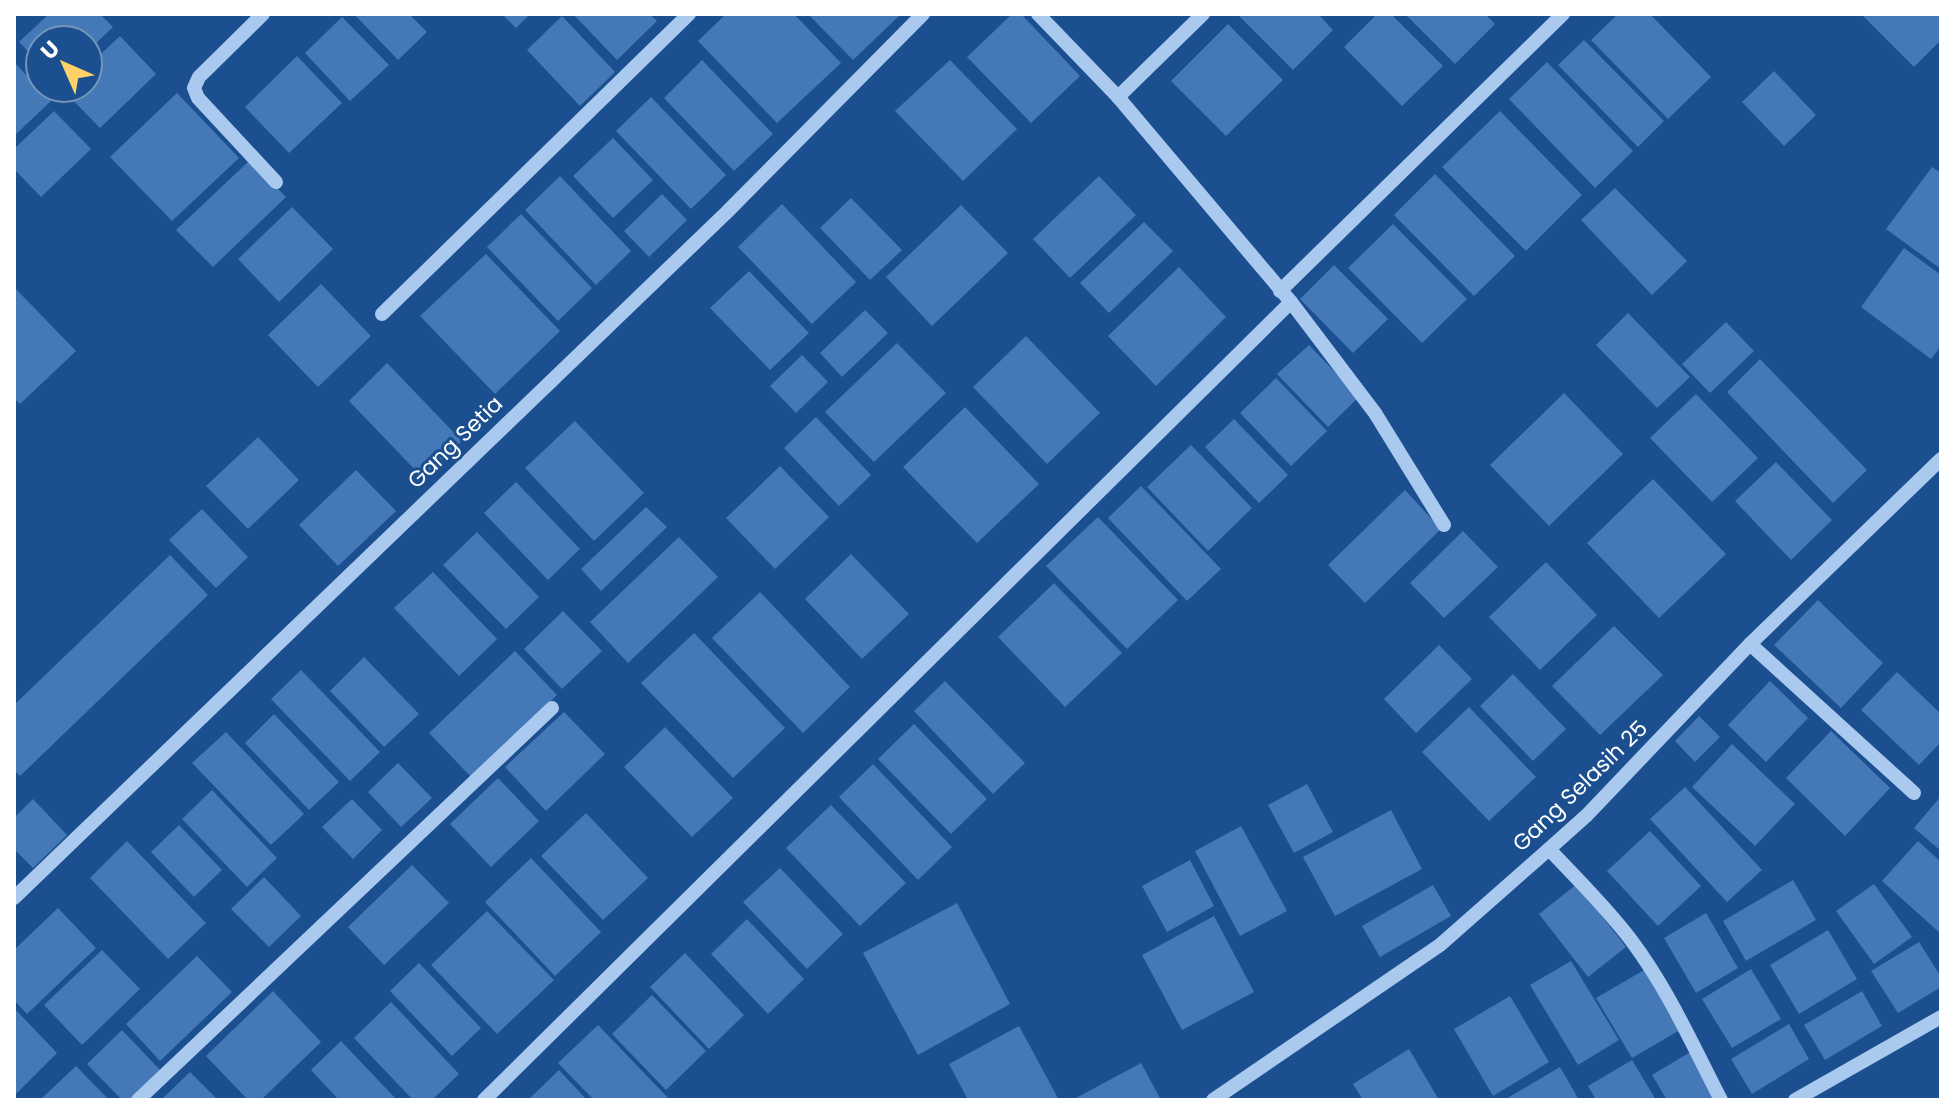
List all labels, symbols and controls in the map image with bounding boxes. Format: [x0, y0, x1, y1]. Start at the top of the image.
north arrow [24, 24, 104, 104]
text: U [34, 34, 67, 67]
street label: Gang Setia [400, 389, 510, 495]
street label: Gang Selasih 25 [1506, 713, 1654, 859]

